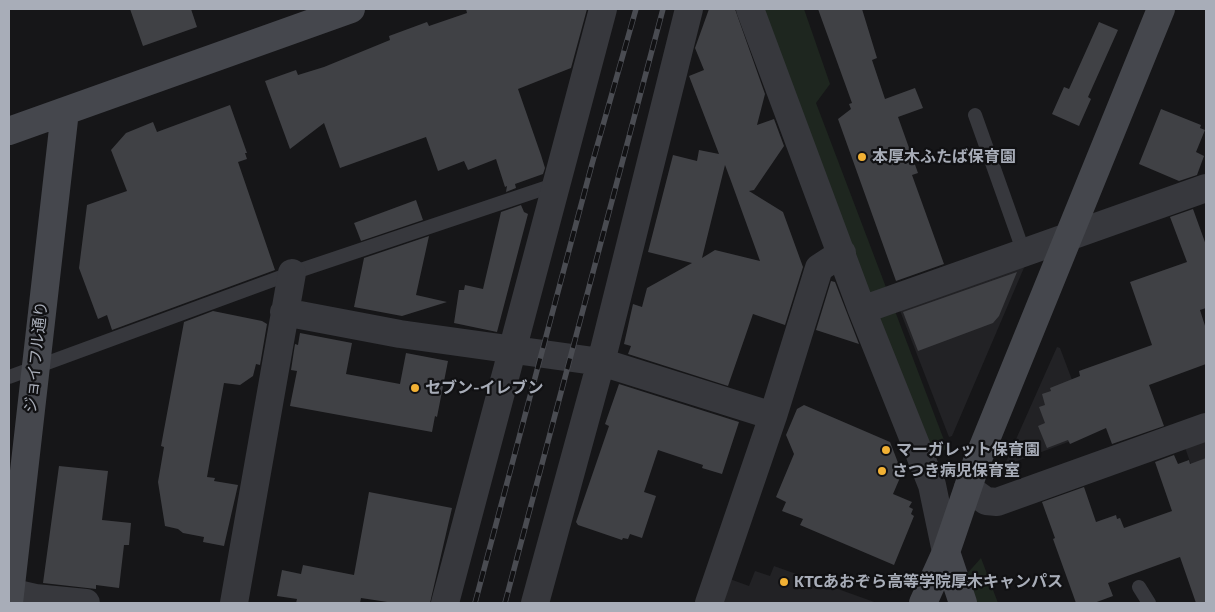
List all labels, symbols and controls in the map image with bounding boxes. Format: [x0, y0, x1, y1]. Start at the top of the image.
place label: 本厚木ふたば保育園 [872, 147, 1016, 167]
marker: 本厚木ふたば保育園 [856, 151, 868, 163]
street label: ジョイフル通り [21, 300, 51, 414]
place label: セブン-イレブン [425, 378, 544, 398]
marker: セブン-イレブン [409, 382, 421, 394]
place label: マーガレット保育園 [896, 440, 1040, 460]
marker: マーガレット保育園 [880, 444, 892, 456]
place label: さつき病児保育室 [892, 461, 1020, 481]
marker: さつき病児保育室 [876, 465, 888, 477]
place label: KTCあおぞら高等学院厚木キャンパス [794, 572, 1063, 592]
marker: KTCあおぞら高等学院厚木キャンパス [778, 576, 790, 588]

